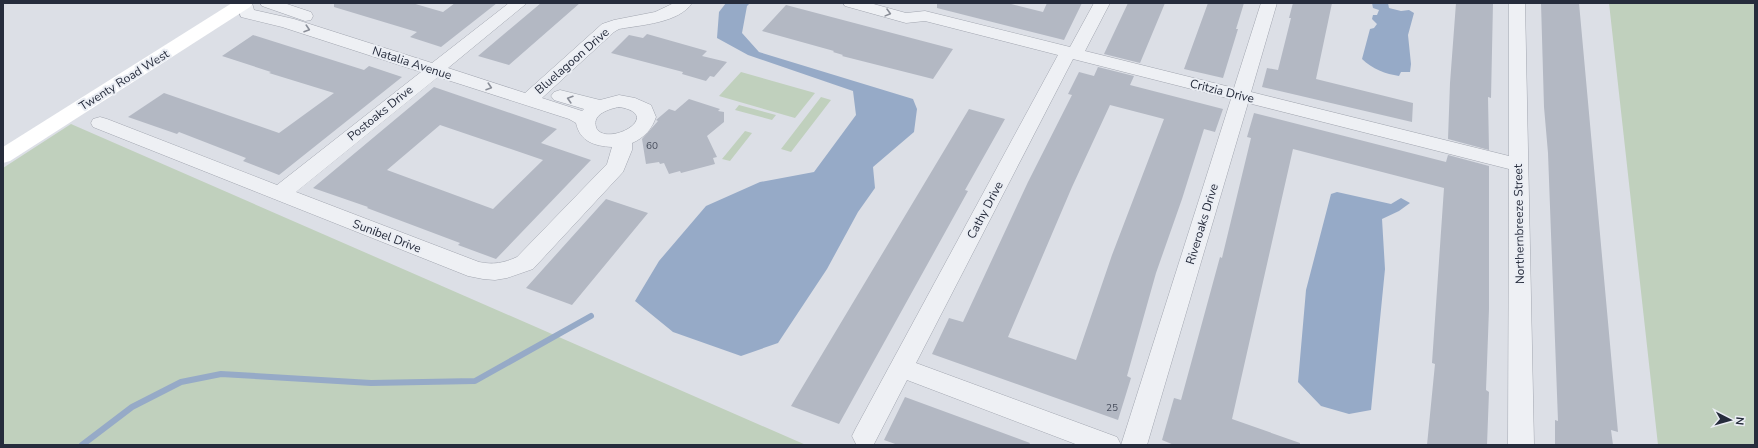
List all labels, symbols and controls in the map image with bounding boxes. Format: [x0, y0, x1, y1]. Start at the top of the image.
one-way arrow [884, 8, 891, 17]
street label: Bluelagoon Drive [531, 24, 613, 98]
one-way arrow [303, 25, 310, 33]
street label: Natalia Avenue [370, 43, 454, 83]
street label: Twenty Road West [76, 46, 173, 114]
street label: Critzia Drive [1188, 75, 1256, 107]
street label: Postoaks Drive [344, 82, 416, 144]
one-way arrow [485, 82, 492, 91]
one-way arrow [567, 95, 574, 104]
house number: 60 [646, 139, 658, 153]
street label: Northernbreeze Street [1510, 163, 1528, 284]
street label: Cathy Drive [963, 178, 1007, 242]
street label: Riveroaks Drive [1182, 182, 1222, 266]
street label: Sunibel Drive [350, 216, 424, 256]
north arrow [1710, 400, 1750, 440]
house number: 25 [1106, 401, 1118, 415]
text: N [1732, 416, 1747, 426]

